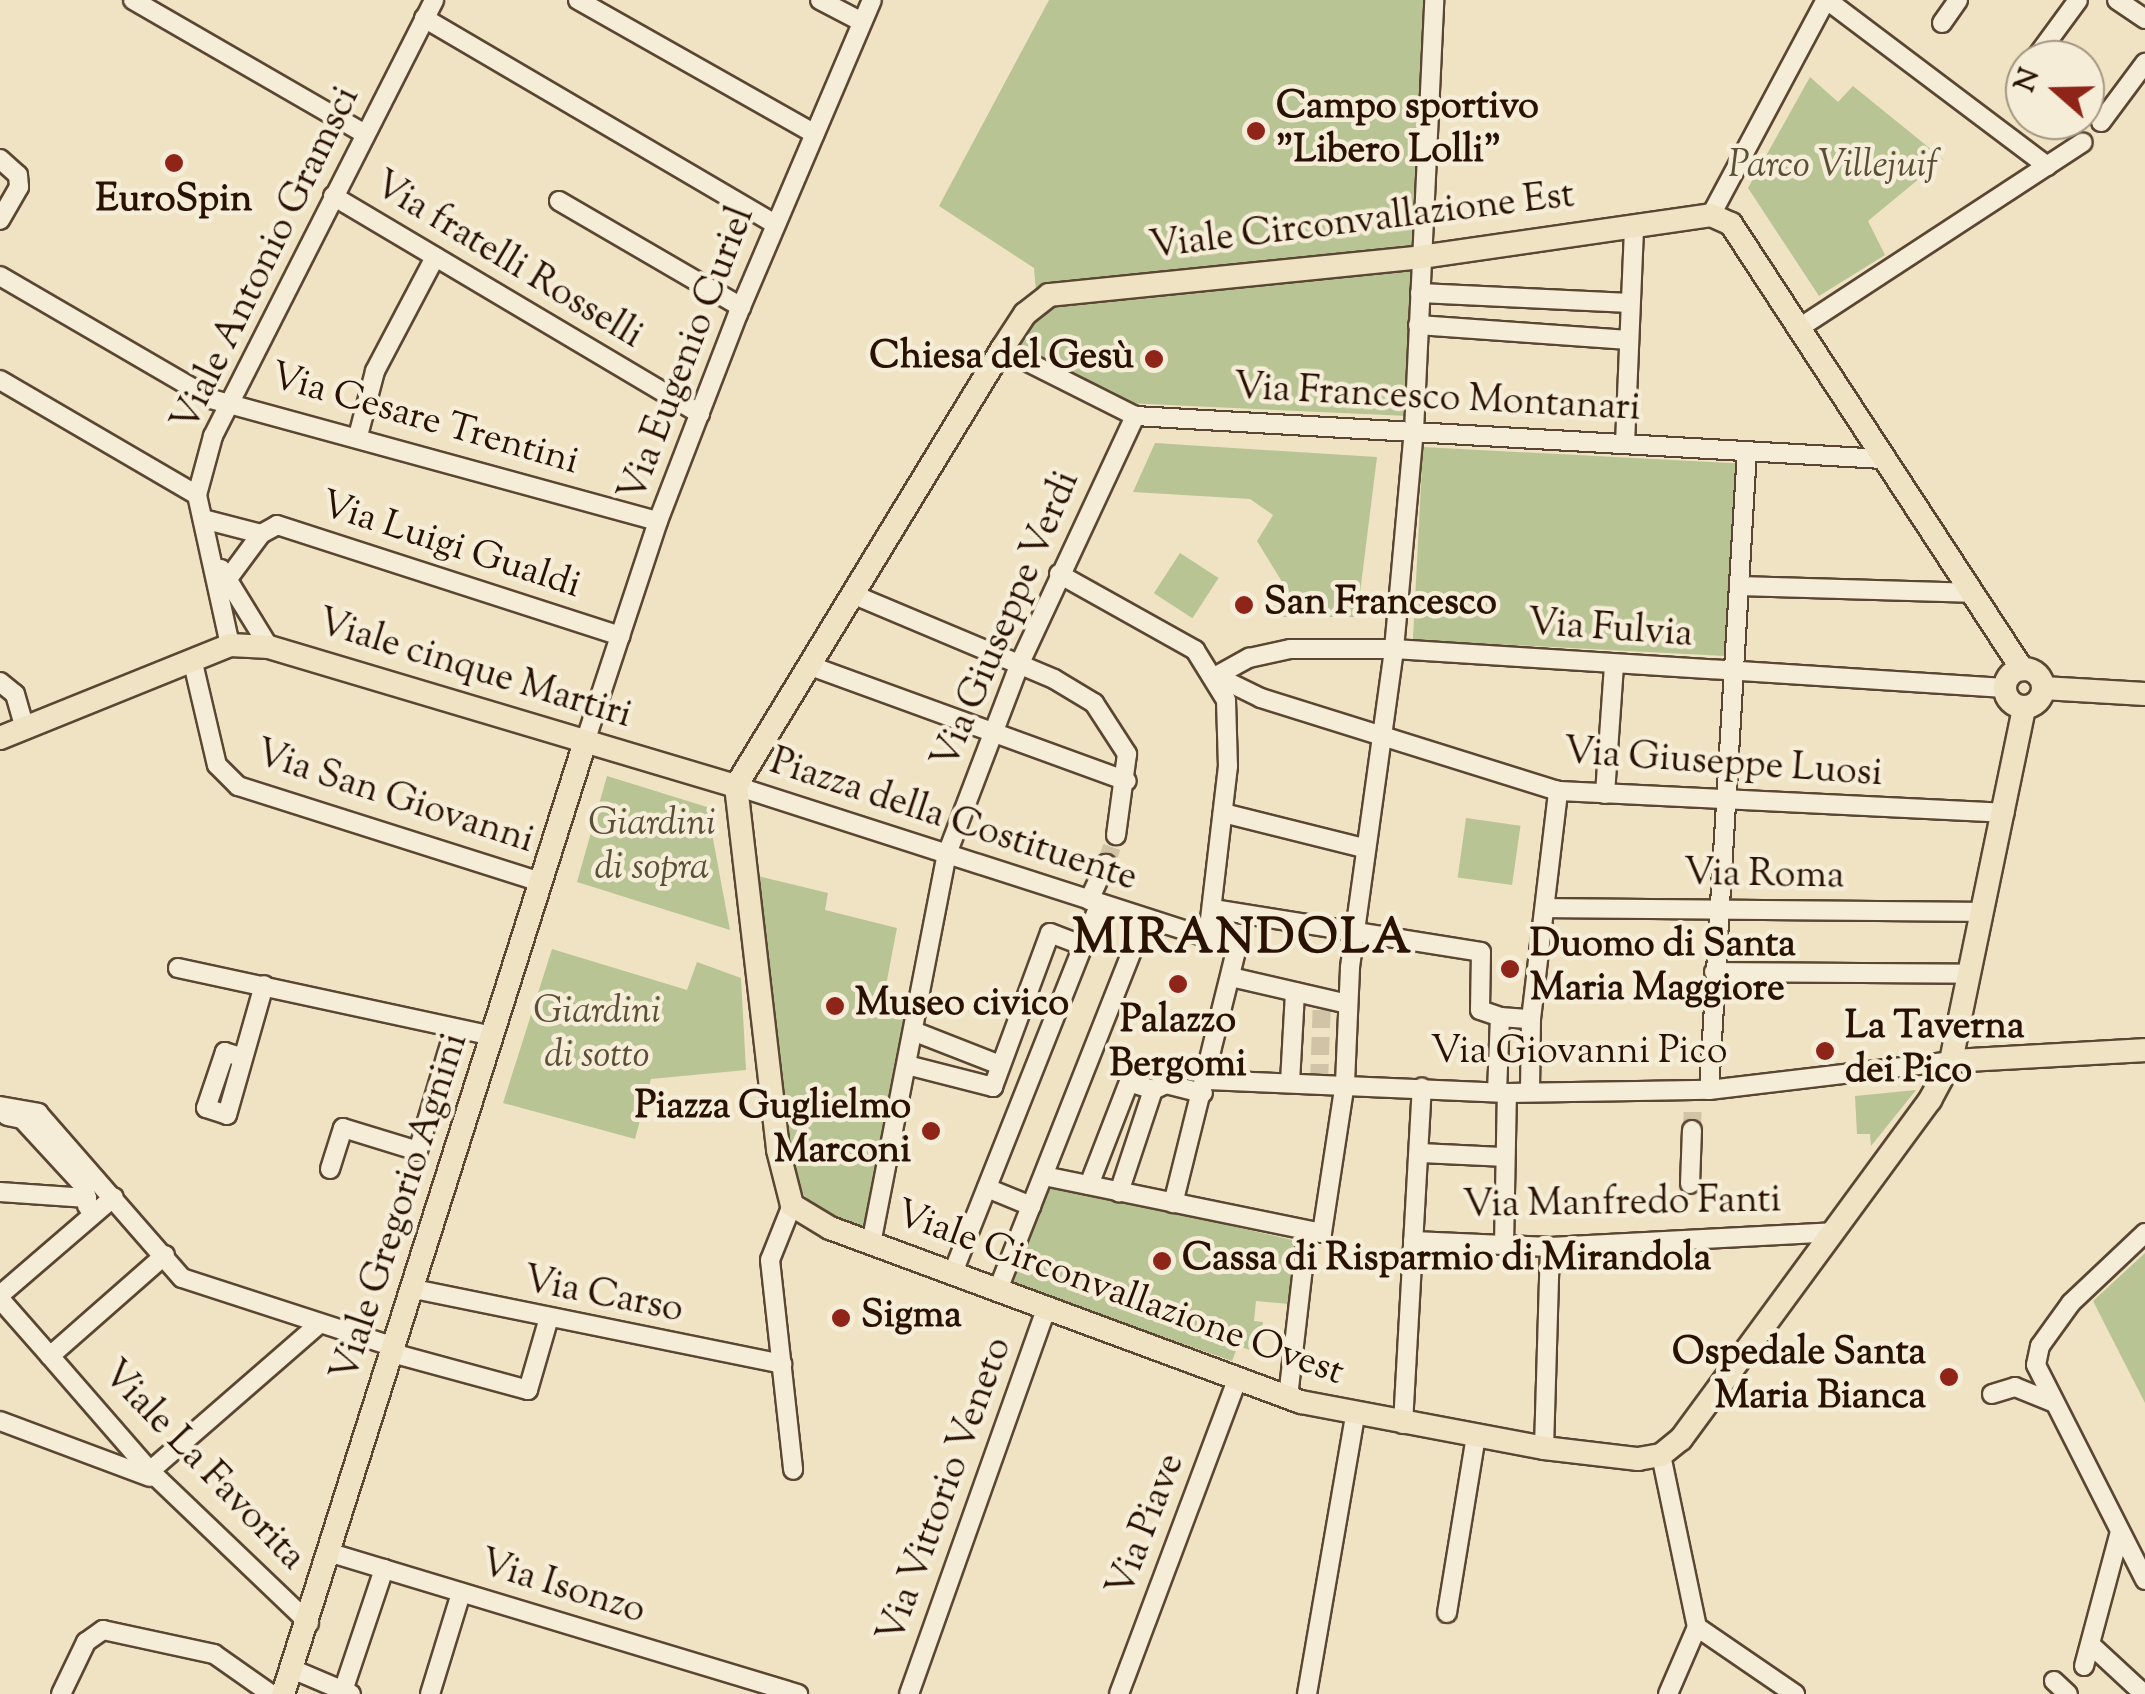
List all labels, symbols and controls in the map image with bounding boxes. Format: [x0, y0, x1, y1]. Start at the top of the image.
north arrow [2005, 40, 2105, 140]
text: N [2006, 63, 2051, 98]
street label: Viale Antonio Gramsci [165, 80, 371, 440]
place label: Campo sportivo "Libero Lolli" [1276, 86, 1539, 175]
marker: Campo sportivo "Libero Lolli" [1245, 120, 1267, 142]
park label: Parco Villejuif [1728, 145, 1938, 191]
marker: EuroSpin [163, 152, 185, 174]
street label: Via fratelli Rosselli [364, 164, 650, 360]
street label: Viale Circonvallazione Est [1147, 174, 1577, 272]
place label: EuroSpin [96, 179, 252, 225]
street label: Via Eugenio Curiel [612, 201, 766, 509]
place label: Chiesa del Gesù [869, 336, 1134, 382]
marker: Chiesa del Gesù [1143, 348, 1165, 370]
street label: Via Cesare Trentini [265, 355, 583, 487]
street label: Via Francesco Montanari [1232, 367, 1642, 433]
street label: Via Giuseppe Verdi [925, 465, 1091, 777]
street label: Via Luigi Gualdi [314, 484, 586, 610]
place label: San Francesco [1264, 582, 1497, 628]
marker: San Francesco [1233, 594, 1255, 616]
street label: Viale cinque Martiri [311, 602, 637, 740]
street label: Via Fulvia [1526, 602, 1694, 660]
street label: Via Giuseppe Luosi [1562, 731, 1884, 799]
street label: Via San Giovanni [249, 733, 539, 865]
street label: Piazza della Costituente [764, 741, 1142, 903]
park label: Giardini di sopra [588, 803, 716, 892]
street label: Via Roma [1683, 853, 1845, 901]
district label: MIRANDOLA [1073, 912, 1413, 970]
place label: Duomo di Santa Maria Maggiore [1530, 924, 1796, 1014]
marker: Duomo di Santa Maria Maggiore [1499, 958, 1521, 980]
marker: Palazzo Bergomi [1167, 973, 1189, 995]
place label: Museo civico [855, 983, 1069, 1029]
park label: Giardini di sotto [533, 991, 661, 1080]
marker: Museo civico [824, 995, 846, 1017]
place label: Palazzo Bergomi [1109, 1000, 1247, 1090]
place label: La Taverna dei Pico [1845, 1006, 2025, 1096]
street label: Viale Gregorio Agnini [324, 1028, 480, 1388]
street label: Via Giovanni Pico [1431, 1031, 1727, 1077]
marker: La Taverna dei Pico [1814, 1040, 1836, 1062]
place label: Piazza Guglielmo Marconi [635, 1086, 911, 1176]
marker: Piazza Guglielmo Marconi [920, 1120, 942, 1142]
street label: Via Manfredo Fanti [1462, 1179, 1782, 1231]
street label: Viale Circonvallazione Ovest [889, 1193, 1349, 1397]
place label: Cassa di Risparmio di Mirandola [1182, 1238, 1711, 1284]
marker: Cassa di Risparmio di Mirandola [1151, 1250, 1173, 1272]
street label: Via Carso [519, 1259, 687, 1335]
place label: Sigma [861, 1295, 962, 1341]
marker: Sigma [830, 1307, 852, 1329]
street label: Via Vittorio Veneto [870, 1332, 1024, 1650]
place label: Ospedale Santa Maria Bianca [1672, 1332, 1926, 1422]
street label: Viale La Favorita [91, 1353, 313, 1581]
marker: Ospedale Santa Maria Bianca [1936, 1364, 1962, 1390]
street label: Via Piave [1100, 1448, 1196, 1604]
street label: Via Isonzo [474, 1542, 650, 1636]

